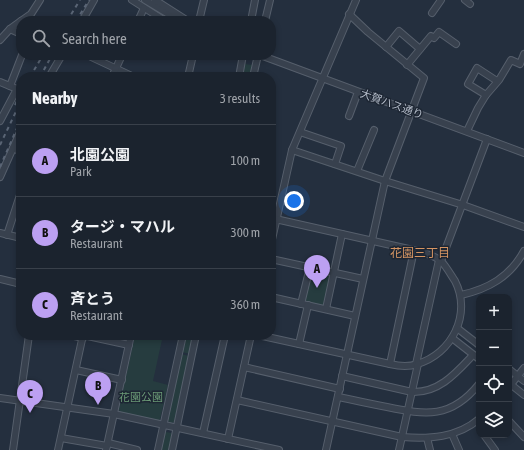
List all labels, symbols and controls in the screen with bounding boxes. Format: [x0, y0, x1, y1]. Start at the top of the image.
search box [16, 16, 276, 60]
icon: search [30, 27, 52, 49]
text: Search here [62, 30, 127, 47]
street label: 大賀ハス通り [359, 87, 425, 121]
text: Nearby [32, 88, 78, 108]
text: 3 results [220, 91, 260, 106]
text: 北園公園 [70, 146, 130, 163]
text: A [42, 153, 48, 168]
text: 100 m [231, 153, 260, 168]
text: Park [70, 164, 92, 179]
your location [284, 191, 304, 211]
text: タージ・マハル [70, 218, 175, 235]
text: B [42, 225, 48, 240]
text: 300 m [231, 225, 260, 240]
text: Restaurant [70, 236, 123, 251]
district label: 花園三丁目 [390, 246, 450, 260]
pin: A [304, 255, 330, 288]
text: 斉とう [70, 290, 115, 307]
map controls [476, 294, 512, 438]
button: + [476, 294, 512, 330]
text: C [42, 297, 48, 312]
text: 360 m [231, 297, 260, 312]
text: Restaurant [70, 308, 123, 323]
button: − [476, 330, 512, 366]
button: locate [476, 366, 512, 402]
pin: B [85, 372, 111, 405]
pin: C [17, 380, 43, 413]
park label: 花園公園 [119, 391, 163, 403]
button: layers [476, 402, 512, 438]

